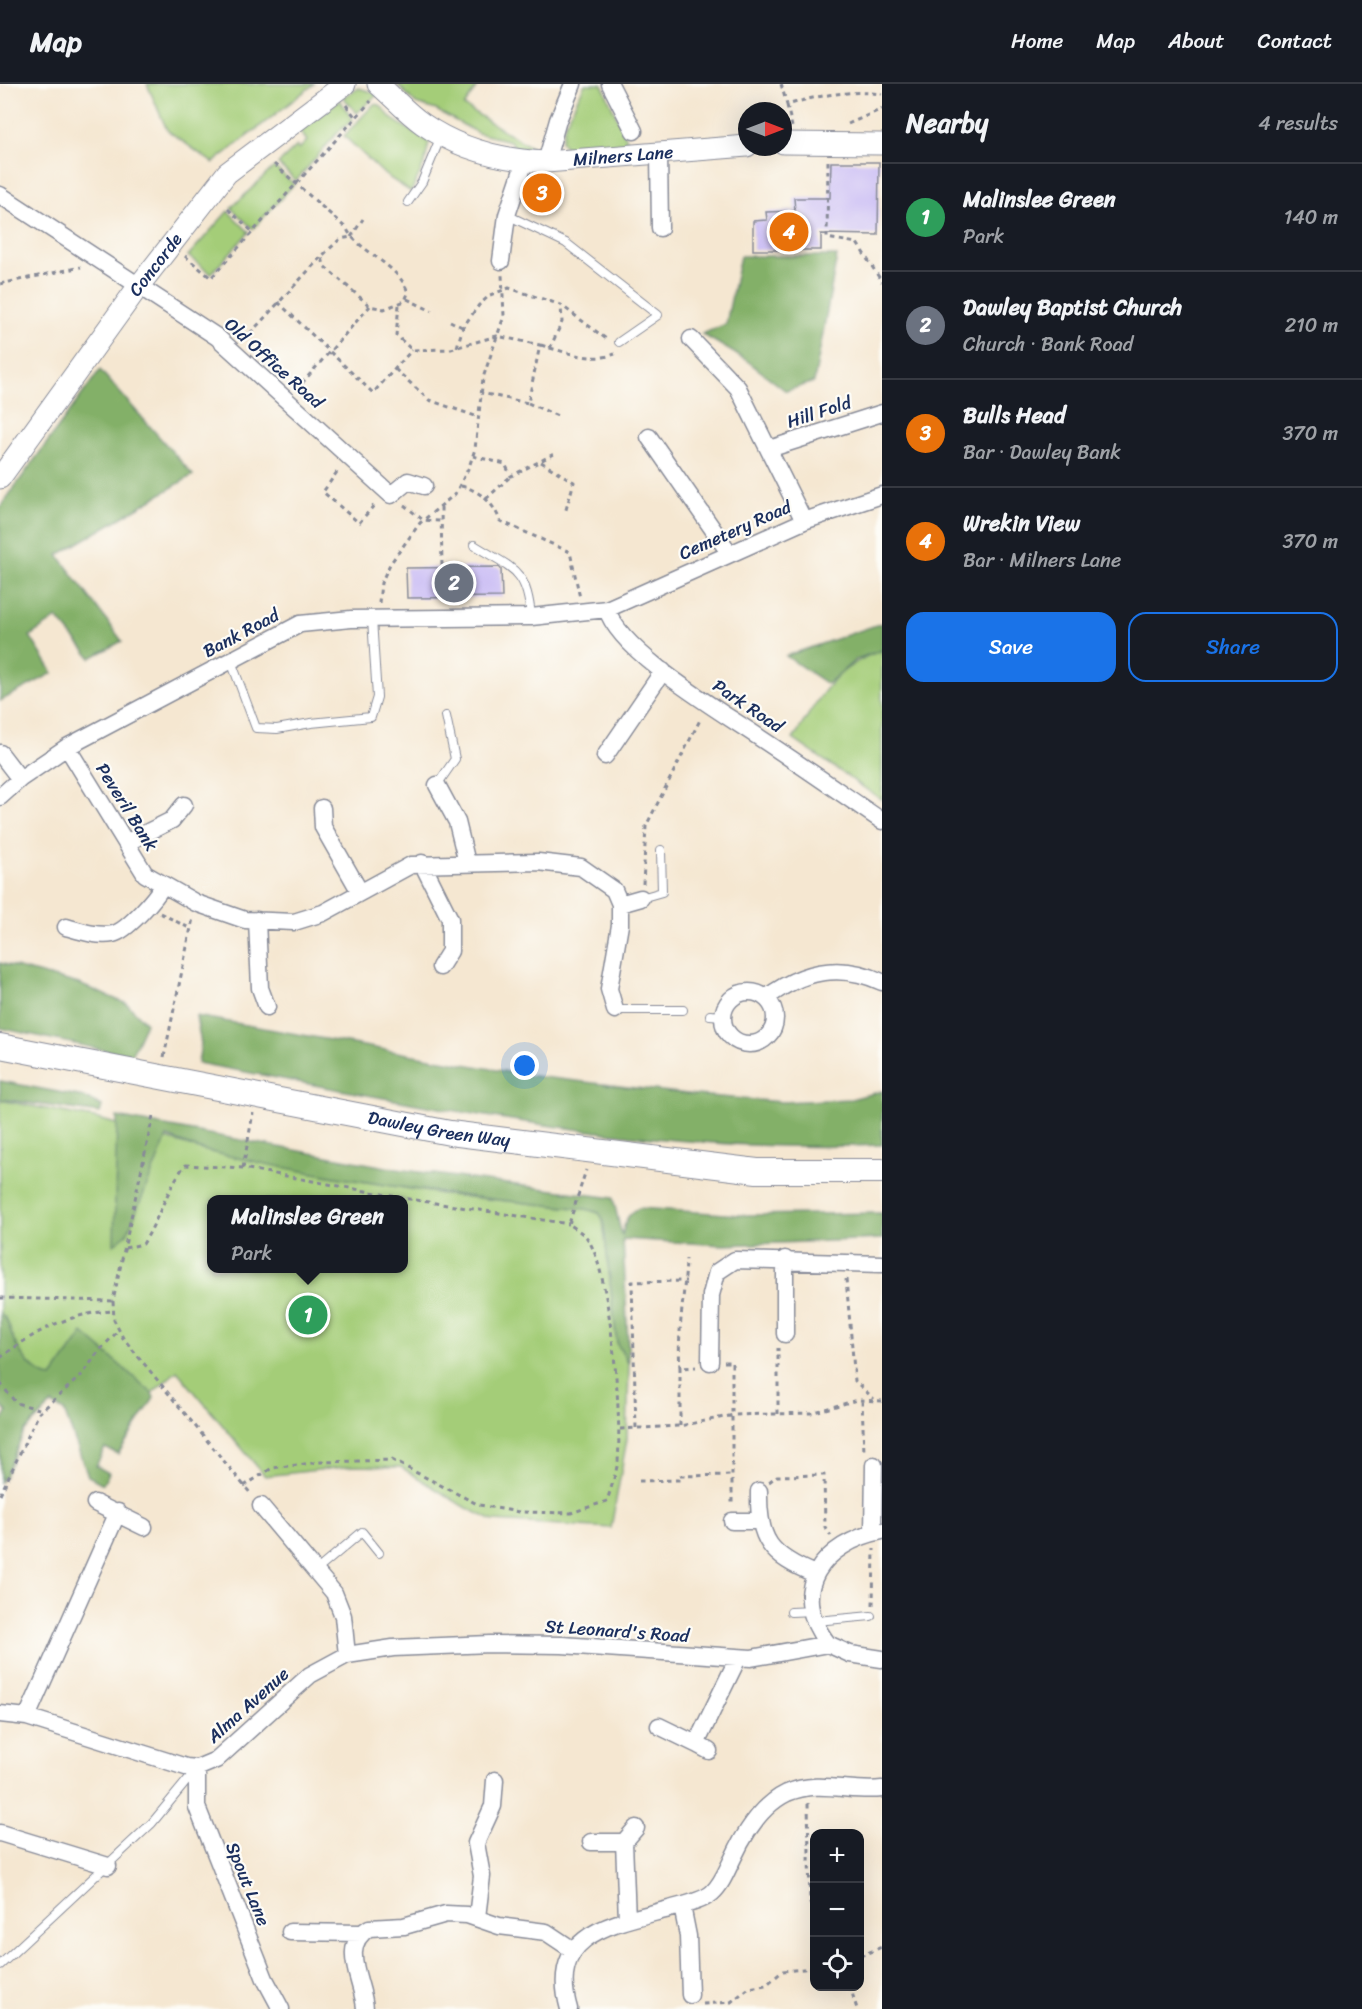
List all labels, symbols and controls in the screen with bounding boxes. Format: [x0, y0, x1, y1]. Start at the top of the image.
text: Map [30, 17, 82, 66]
text: Home [1011, 22, 1063, 60]
text: Map [1096, 22, 1135, 60]
text: About [1168, 22, 1225, 60]
text: Contact [1258, 22, 1332, 60]
text: Nearby [906, 100, 988, 146]
north arrow [738, 102, 792, 156]
text: 4 results [1258, 106, 1338, 141]
street label: Milners Lane [572, 136, 674, 176]
pin: 3 [522, 170, 562, 216]
text: Malinslee Green [963, 180, 1116, 219]
text: 1 [921, 200, 930, 235]
text: 140 m [1284, 200, 1338, 235]
pin: 4 [770, 210, 808, 254]
text: Park [963, 219, 1004, 254]
street label: Concorde [120, 225, 191, 303]
text: Dawley Baptist Church [963, 288, 1182, 327]
text: 2 [920, 308, 931, 343]
text: 210 m [1285, 308, 1338, 343]
street label: Old Office Road [217, 309, 332, 418]
text: Church · Bank Road [963, 327, 1133, 362]
street label: Hill Fold [783, 386, 857, 437]
text: Bulls Head [963, 396, 1065, 435]
text: 3 [920, 416, 931, 451]
text: 370 m [1282, 416, 1338, 451]
text: Bar · Dawley Bank [963, 435, 1121, 470]
street label: Cemetery Road [674, 490, 798, 569]
text: Wrekin View [963, 504, 1080, 543]
text: 4 [919, 524, 932, 559]
text: 370 m [1282, 524, 1338, 559]
text: Bar · Milners Lane [963, 543, 1121, 578]
pin: 2 [434, 560, 474, 606]
street label: Bank Road [197, 599, 286, 667]
button: Save [906, 612, 1116, 682]
button: Share [1128, 612, 1338, 682]
street label: Park Road [706, 670, 791, 743]
street label: Peveril Bank [87, 756, 167, 858]
your location [510, 1051, 539, 1080]
street label: Dawley Green Way [365, 1101, 513, 1156]
popup [207, 1195, 408, 1273]
text: Malinslee Green [231, 1197, 384, 1236]
text: Park [231, 1236, 272, 1271]
pin: 1 [288, 1292, 328, 1338]
street label: St Leonard's Road [544, 1610, 692, 1652]
street label: Alma Avenue [198, 1659, 297, 1752]
map controls [810, 1829, 864, 1991]
button: + [810, 1829, 864, 1883]
street label: Spout Lane [217, 1837, 279, 1931]
button: − [810, 1883, 864, 1937]
button: locate [810, 1937, 864, 1991]

